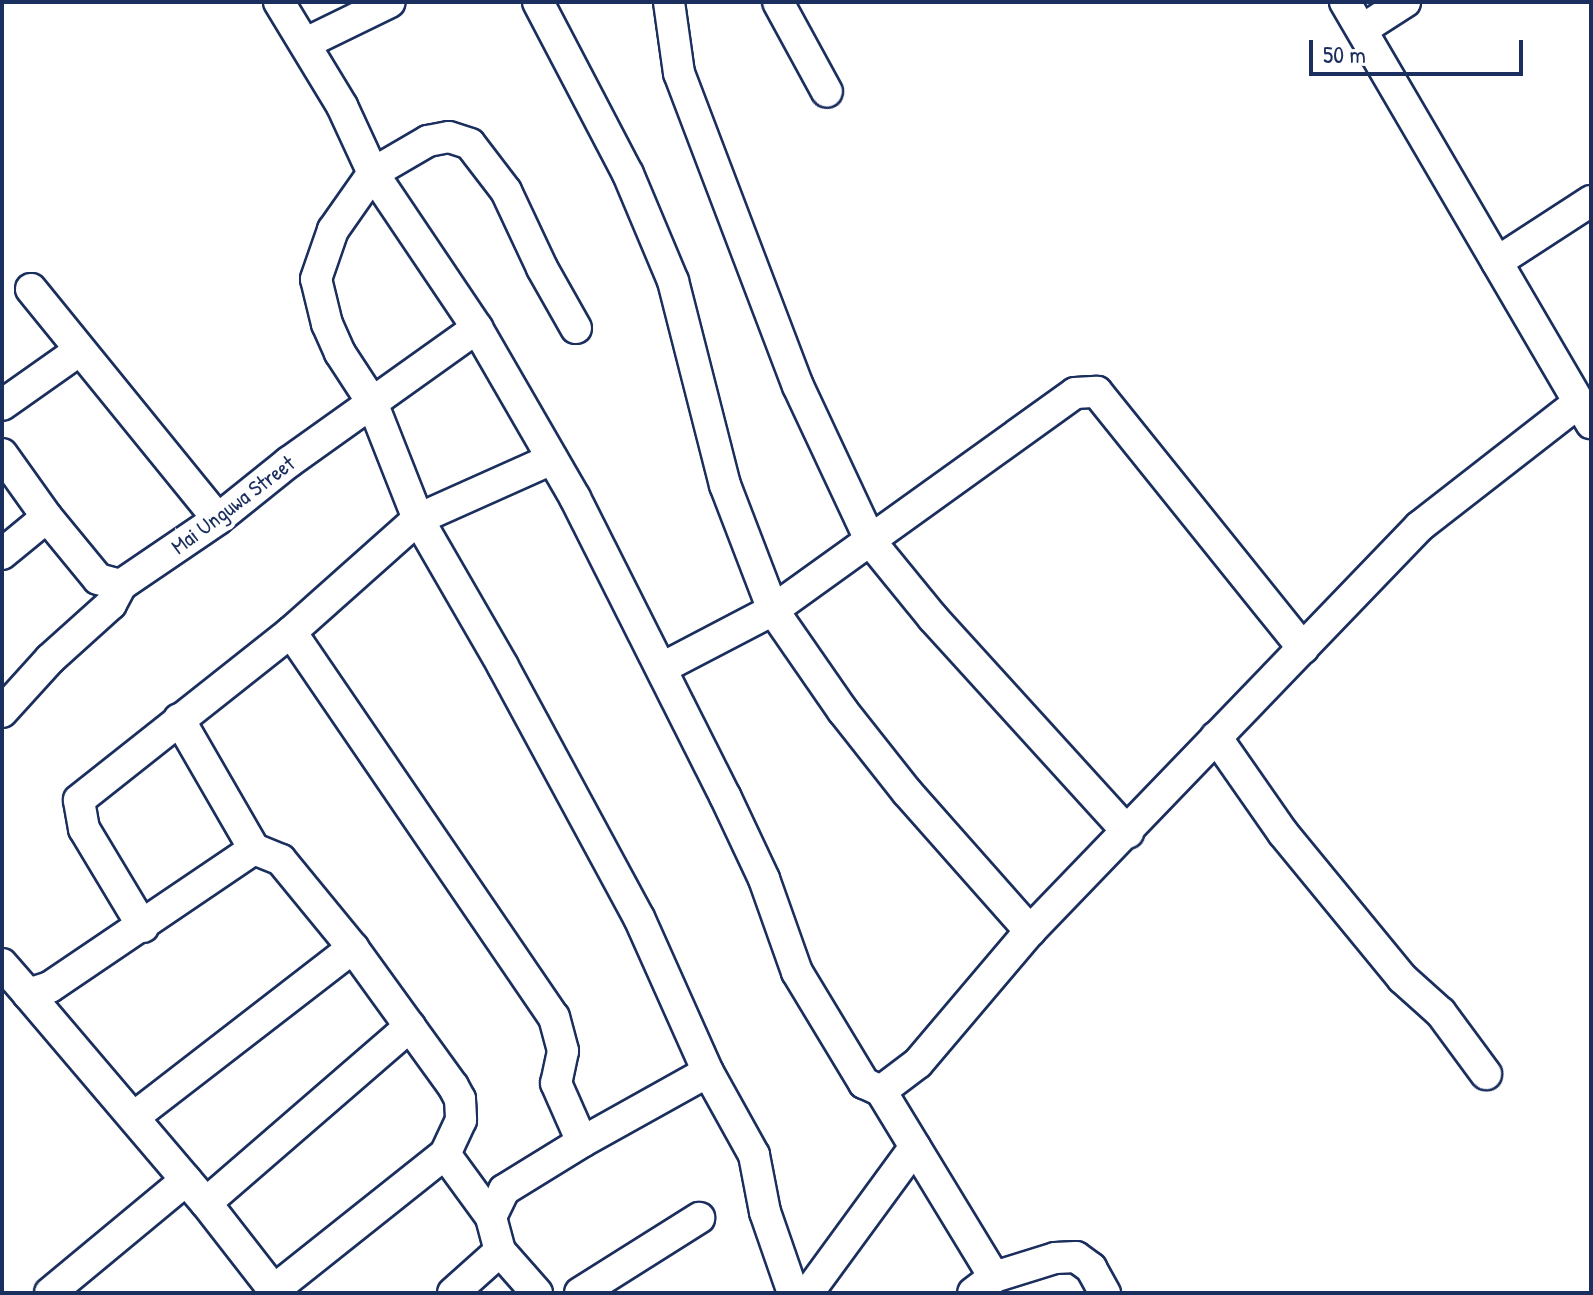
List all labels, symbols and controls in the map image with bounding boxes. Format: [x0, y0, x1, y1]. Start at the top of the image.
scale bar [1313, 24, 1527, 74]
text: 50 m [1323, 38, 1366, 70]
street label: Mai Unguwa Street [166, 450, 300, 560]

